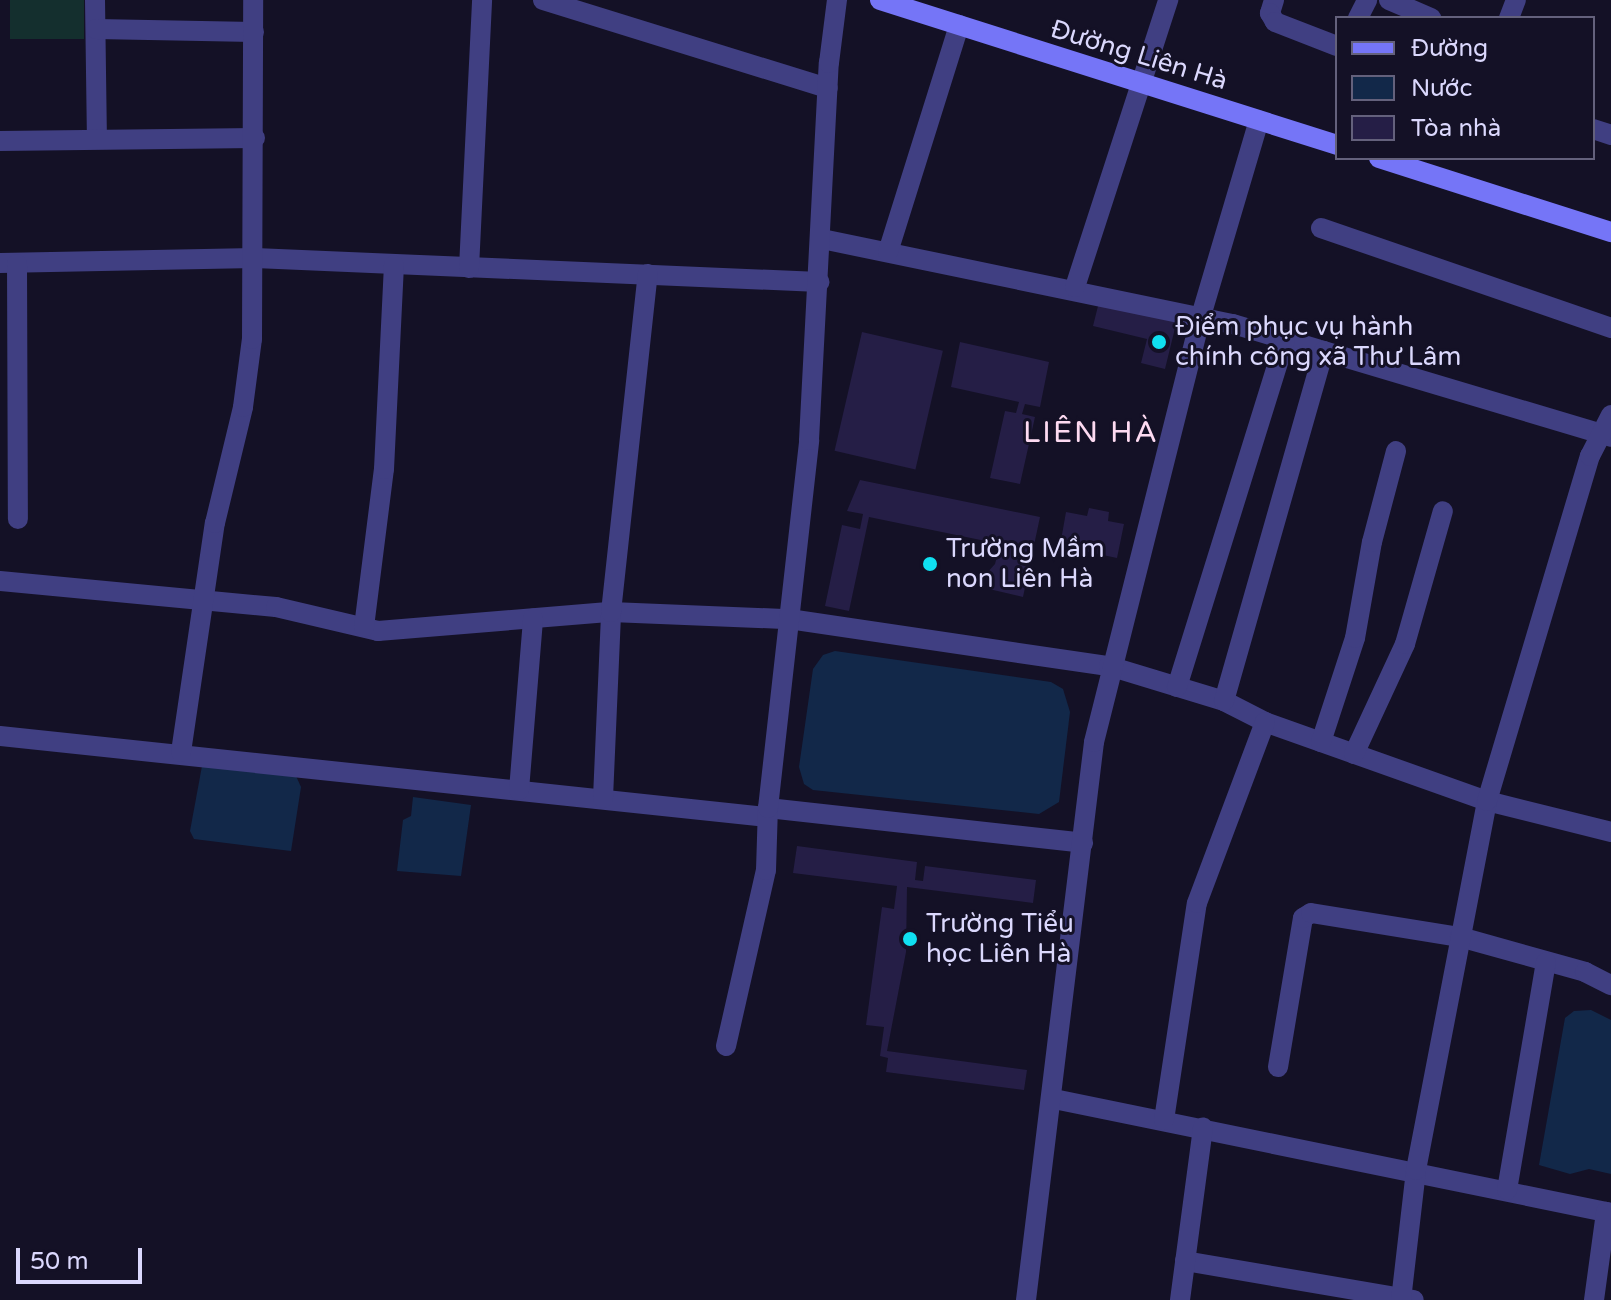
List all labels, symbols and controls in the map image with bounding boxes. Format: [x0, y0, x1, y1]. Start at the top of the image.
street label: Đường Liên Hà [1047, 13, 1231, 97]
legend [1335, 16, 1595, 160]
text: Đường [1411, 34, 1488, 63]
text: Nước [1411, 74, 1472, 103]
text: Tòa nhà [1411, 114, 1501, 143]
place label: Điểm phục vụ hành chính công xã Thư Lâm [1175, 311, 1461, 372]
marker: Điểm phục vụ hành chính công xã Thư Lâm [1150, 333, 1168, 351]
district label: LIÊN HÀ [1023, 415, 1159, 451]
place label: Trường Mầm non Liên Hà [946, 533, 1105, 594]
marker: Trường Mầm non Liên Hà [921, 555, 939, 573]
place label: Trường Tiểu học Liên Hà [926, 908, 1074, 970]
marker: Trường Tiểu học Liên Hà [901, 930, 919, 948]
scale bar [20, 1232, 146, 1282]
text: 50 m [30, 1247, 88, 1276]

